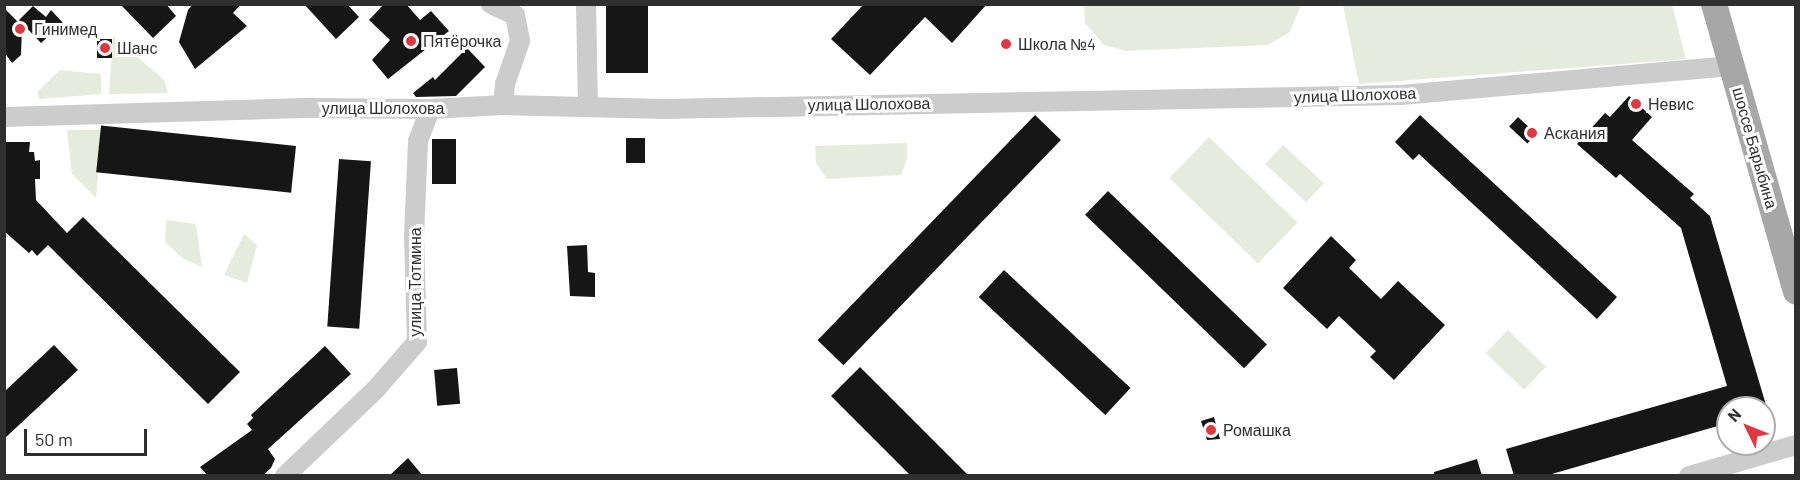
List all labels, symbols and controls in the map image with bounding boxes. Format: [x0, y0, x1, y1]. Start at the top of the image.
place label: Гинимед [34, 19, 97, 39]
marker: Гинимед [11, 20, 29, 38]
place label: Пятёрочка [423, 31, 501, 51]
marker: Пятёрочка [404, 34, 418, 48]
place label: Школа №4 [1018, 34, 1096, 54]
marker: Школа №4 [999, 37, 1013, 51]
place label: Шанс [117, 38, 157, 58]
marker: Шанс [98, 41, 112, 55]
street label: улица Шолохова [1293, 83, 1417, 107]
street label: шоссе Барыбина [1728, 85, 1782, 211]
street label: улица Шолохова [808, 93, 930, 115]
place label: Невис [1648, 94, 1694, 114]
marker: Невис [1629, 97, 1643, 111]
street label: улица Шолохова [322, 98, 444, 118]
place label: Аскания [1544, 123, 1605, 143]
marker: Аскания [1525, 126, 1539, 140]
street label: улица Тотмина [405, 227, 425, 337]
north arrow [1716, 396, 1776, 456]
text: N [1723, 404, 1745, 425]
scale bar [27, 417, 150, 455]
place label: Ромашка [1223, 420, 1291, 440]
marker: Ромашка [1204, 423, 1218, 437]
text: 50 m [35, 428, 73, 450]

